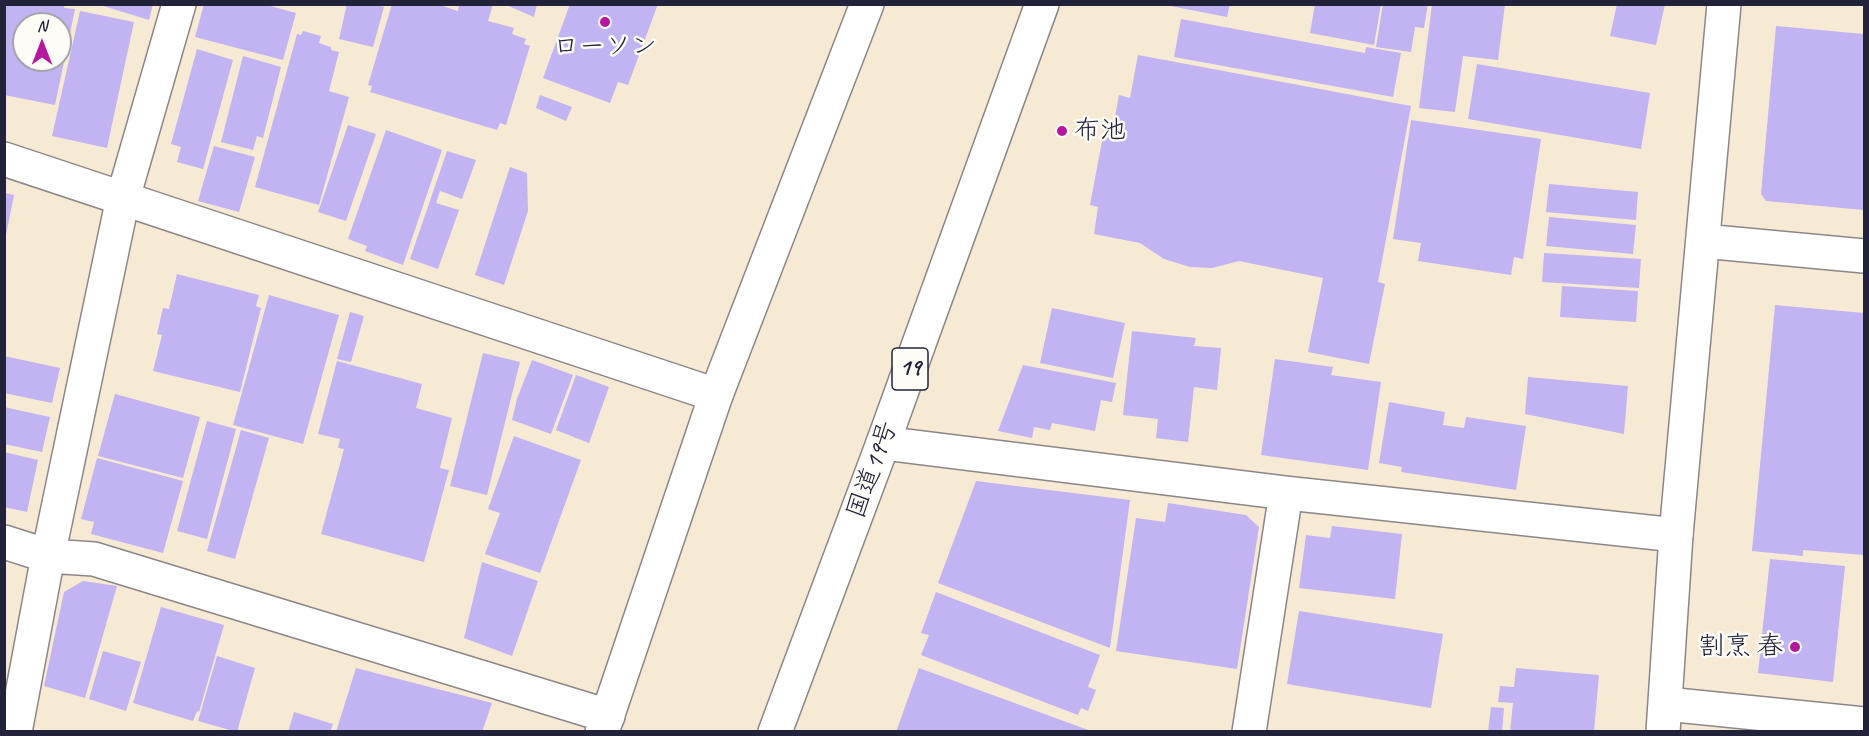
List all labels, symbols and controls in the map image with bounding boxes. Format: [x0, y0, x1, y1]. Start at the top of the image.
north arrow [12, 12, 72, 72]
marker: ローソン [598, 15, 612, 29]
text: N [37, 16, 47, 36]
place label: ローソン [553, 31, 657, 63]
place label: 布池 [1074, 115, 1126, 147]
marker: 布池 [1055, 124, 1069, 138]
road number: 19 [892, 348, 928, 390]
street label: 国道19号 [841, 417, 905, 523]
place label: 割烹 春 [1699, 631, 1783, 663]
marker: 割烹 春 [1788, 640, 1802, 654]

